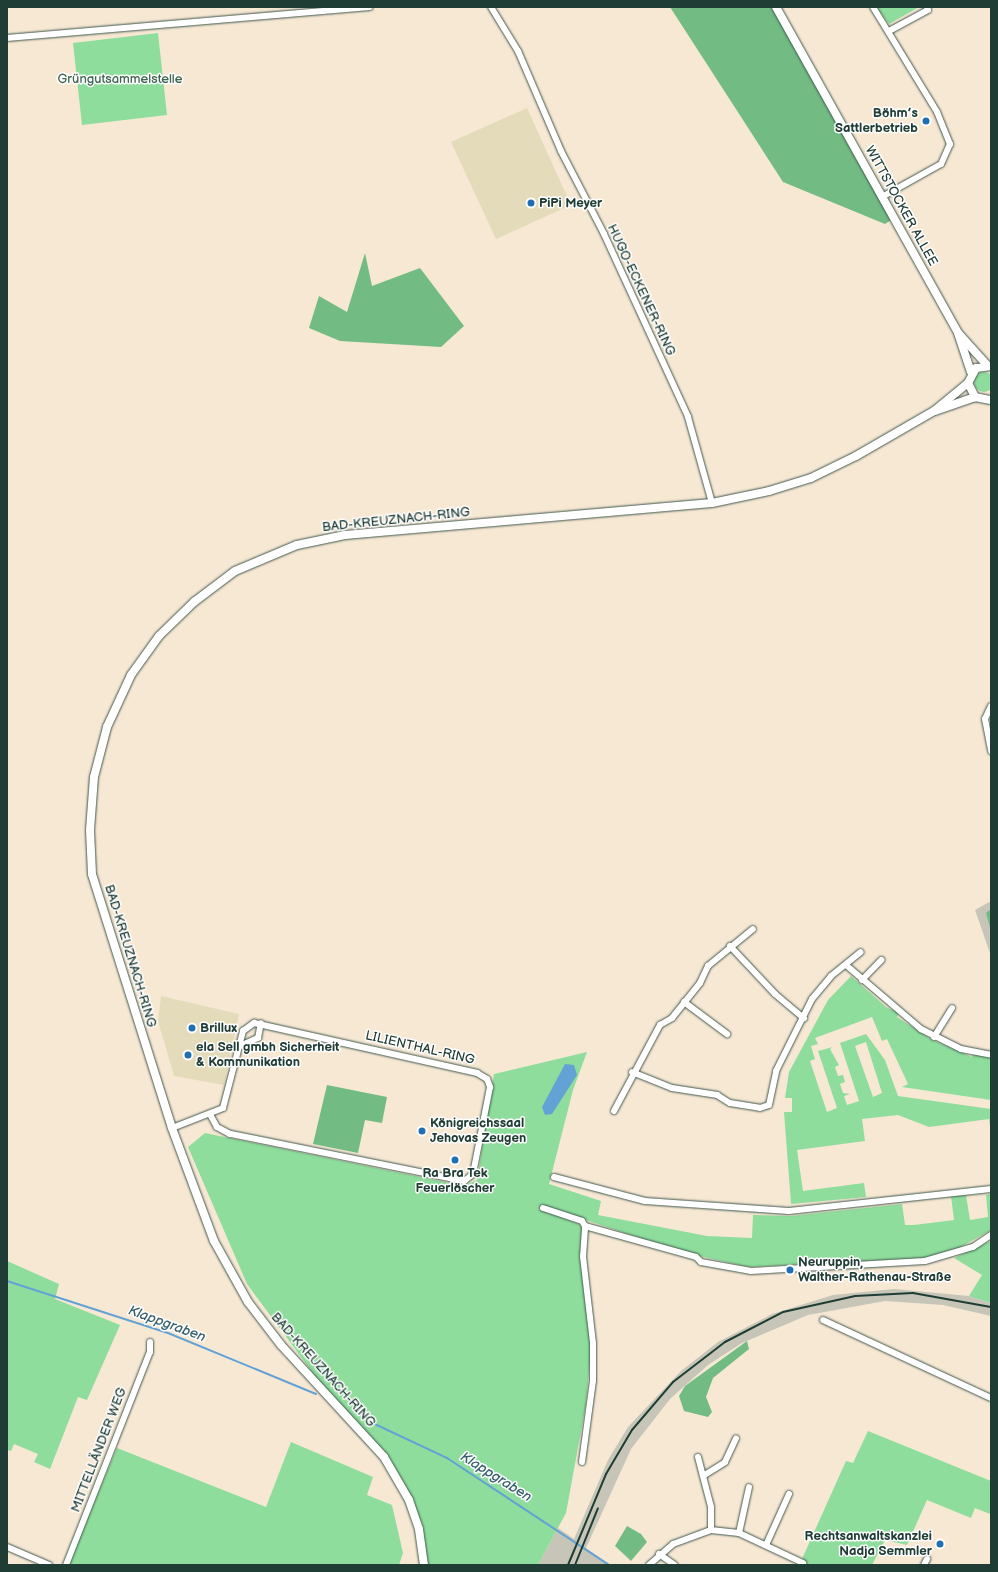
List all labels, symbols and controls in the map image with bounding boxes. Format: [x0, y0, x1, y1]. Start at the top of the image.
park label: Grüngutsammelstelle [58, 71, 182, 87]
place label: Böhm’s Sattlerbetrieb [835, 106, 918, 137]
marker: Böhm’s Sattlerbetrieb [921, 116, 931, 126]
street label: WITTSTOCKER ALLEE [861, 143, 941, 269]
place label: PiPi Meyer [539, 195, 602, 211]
marker: PiPi Meyer [526, 198, 536, 208]
street label: HUGO-ECKENER-RING [604, 222, 678, 358]
street label: BAD-KREUZNACH-RING [321, 504, 471, 536]
street label: BAD-KREUZNACH-RING [101, 883, 159, 1029]
place label: Brillux [200, 1020, 237, 1036]
marker: Brillux [187, 1023, 197, 1033]
street label: LILIENTHAL-RING [364, 1028, 476, 1068]
place label: ela Sell gmbh Sicherheit & Kommunikation [196, 1040, 339, 1071]
marker: ela Sell gmbh Sicherheit & Kommunikation [183, 1050, 193, 1060]
place label: Königreichssaal Jehovas Zeugen [430, 1116, 526, 1147]
marker: Königreichssaal Jehovas Zeugen [417, 1126, 427, 1136]
marker: Ra Bra Tek Feuerlöscher [450, 1155, 460, 1165]
place label: Ra Bra Tek Feuerlöscher [416, 1166, 494, 1197]
place label: Neuruppin, Walther-Rathenau-Straße [798, 1255, 951, 1286]
marker: Neuruppin, Walther-Rathenau-Straße [785, 1265, 795, 1275]
water label: Klappgraben [126, 1302, 208, 1346]
street label: BAD-KREUZNACH-RING [268, 1310, 378, 1430]
street label: MITTELLÄNDER WEG [68, 1385, 130, 1515]
water label: Klappgraben [457, 1448, 535, 1506]
place label: Rechtsanwaltskanzlei Nadja Semmler [805, 1529, 932, 1560]
marker: Rechtsanwaltskanzlei Nadja Semmler [935, 1539, 945, 1549]

